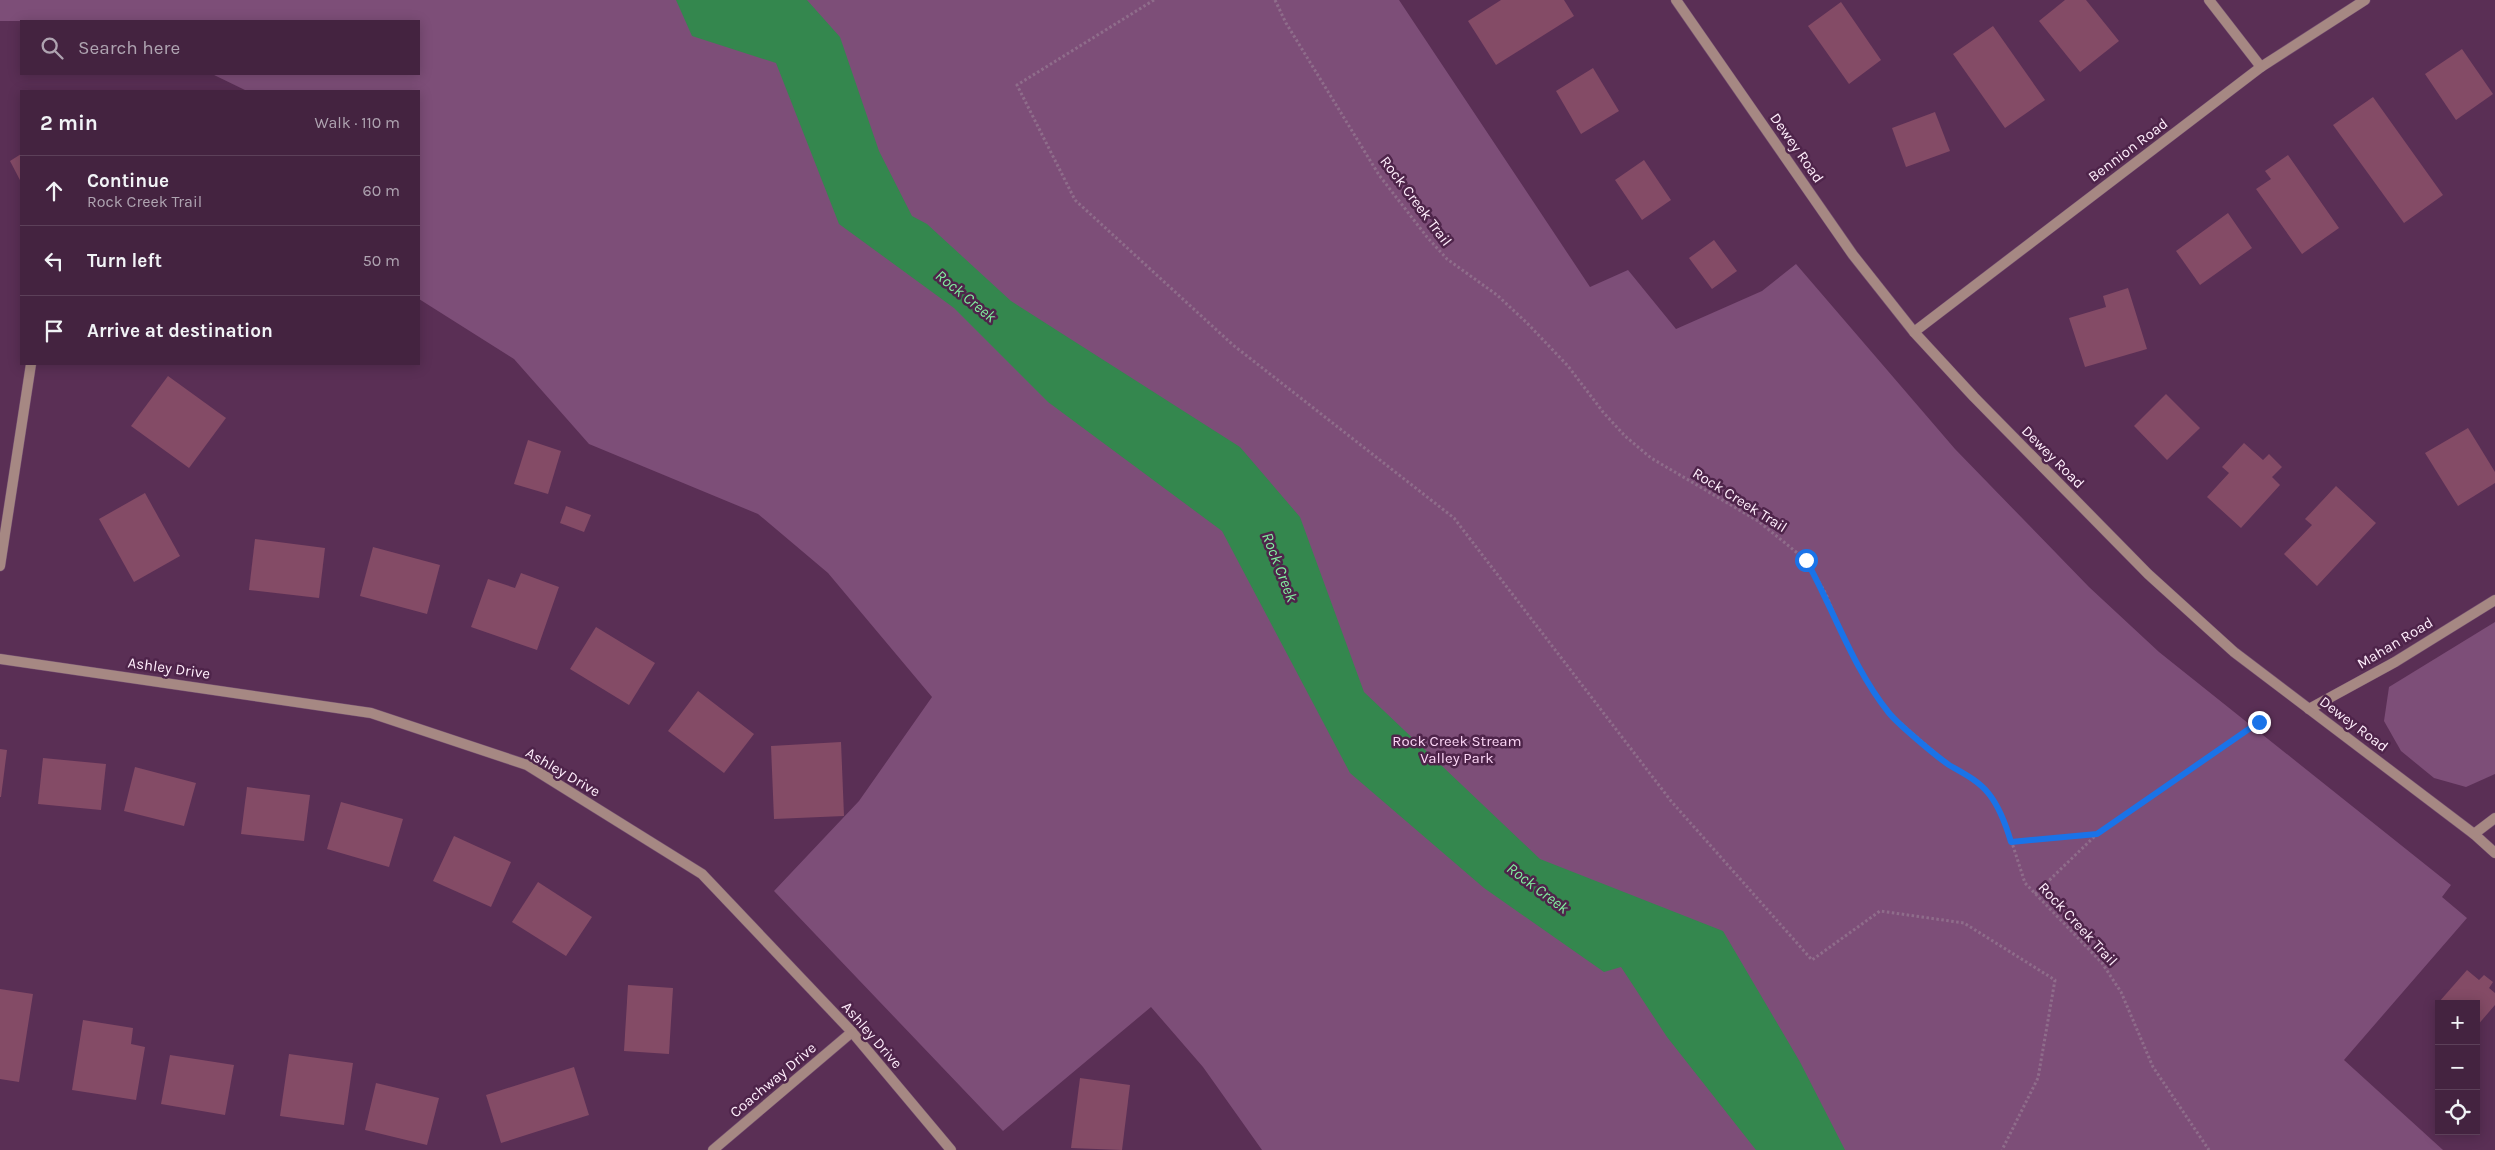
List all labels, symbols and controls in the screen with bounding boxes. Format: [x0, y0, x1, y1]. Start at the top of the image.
search box [20, 20, 420, 75]
icon: search [38, 34, 66, 62]
text: Search here [78, 37, 180, 59]
street label: Dewey Road [1766, 110, 1828, 186]
text: 2 min [40, 111, 98, 135]
text: Walk · 110 m [315, 113, 400, 132]
street label: Bennion Road [2085, 114, 2171, 186]
street label: Rock Creek Trail [1376, 152, 1456, 250]
text: Continue [87, 170, 169, 192]
icon: ahead [40, 177, 68, 205]
text: 60 m [363, 181, 400, 200]
text: Rock Creek Trail [87, 192, 202, 211]
icon: left [40, 247, 68, 275]
text: Turn left [87, 250, 162, 272]
text: 50 m [363, 251, 400, 270]
water label: Rock Creek [932, 266, 1001, 327]
icon: arrive [40, 317, 68, 345]
text: Arrive at destination [87, 320, 273, 342]
street label: Dewey Road [2018, 422, 2088, 492]
street label: Rock Creek Trail [1689, 464, 1791, 536]
water label: Rock Creek [1258, 530, 1302, 605]
route start [1795, 549, 1818, 572]
street label: Mahan Road [2354, 613, 2436, 673]
street label: Ashley Drive [127, 653, 211, 683]
street label: Dewey Road [2316, 692, 2392, 756]
route end [2248, 711, 2271, 734]
park label: Rock Creek Stream Valley Park [1392, 732, 1522, 767]
street label: Ashley Drive [523, 743, 603, 801]
water label: Rock Creek [1503, 858, 1574, 918]
street label: Rock Creek Trail [2035, 878, 2121, 970]
street label: Ashley Drive [838, 998, 906, 1072]
map controls [2435, 1000, 2480, 1135]
button: + [2435, 1000, 2480, 1045]
street label: Coachway Drive [726, 1039, 820, 1121]
button: − [2435, 1045, 2480, 1090]
button: locate [2435, 1090, 2480, 1135]

